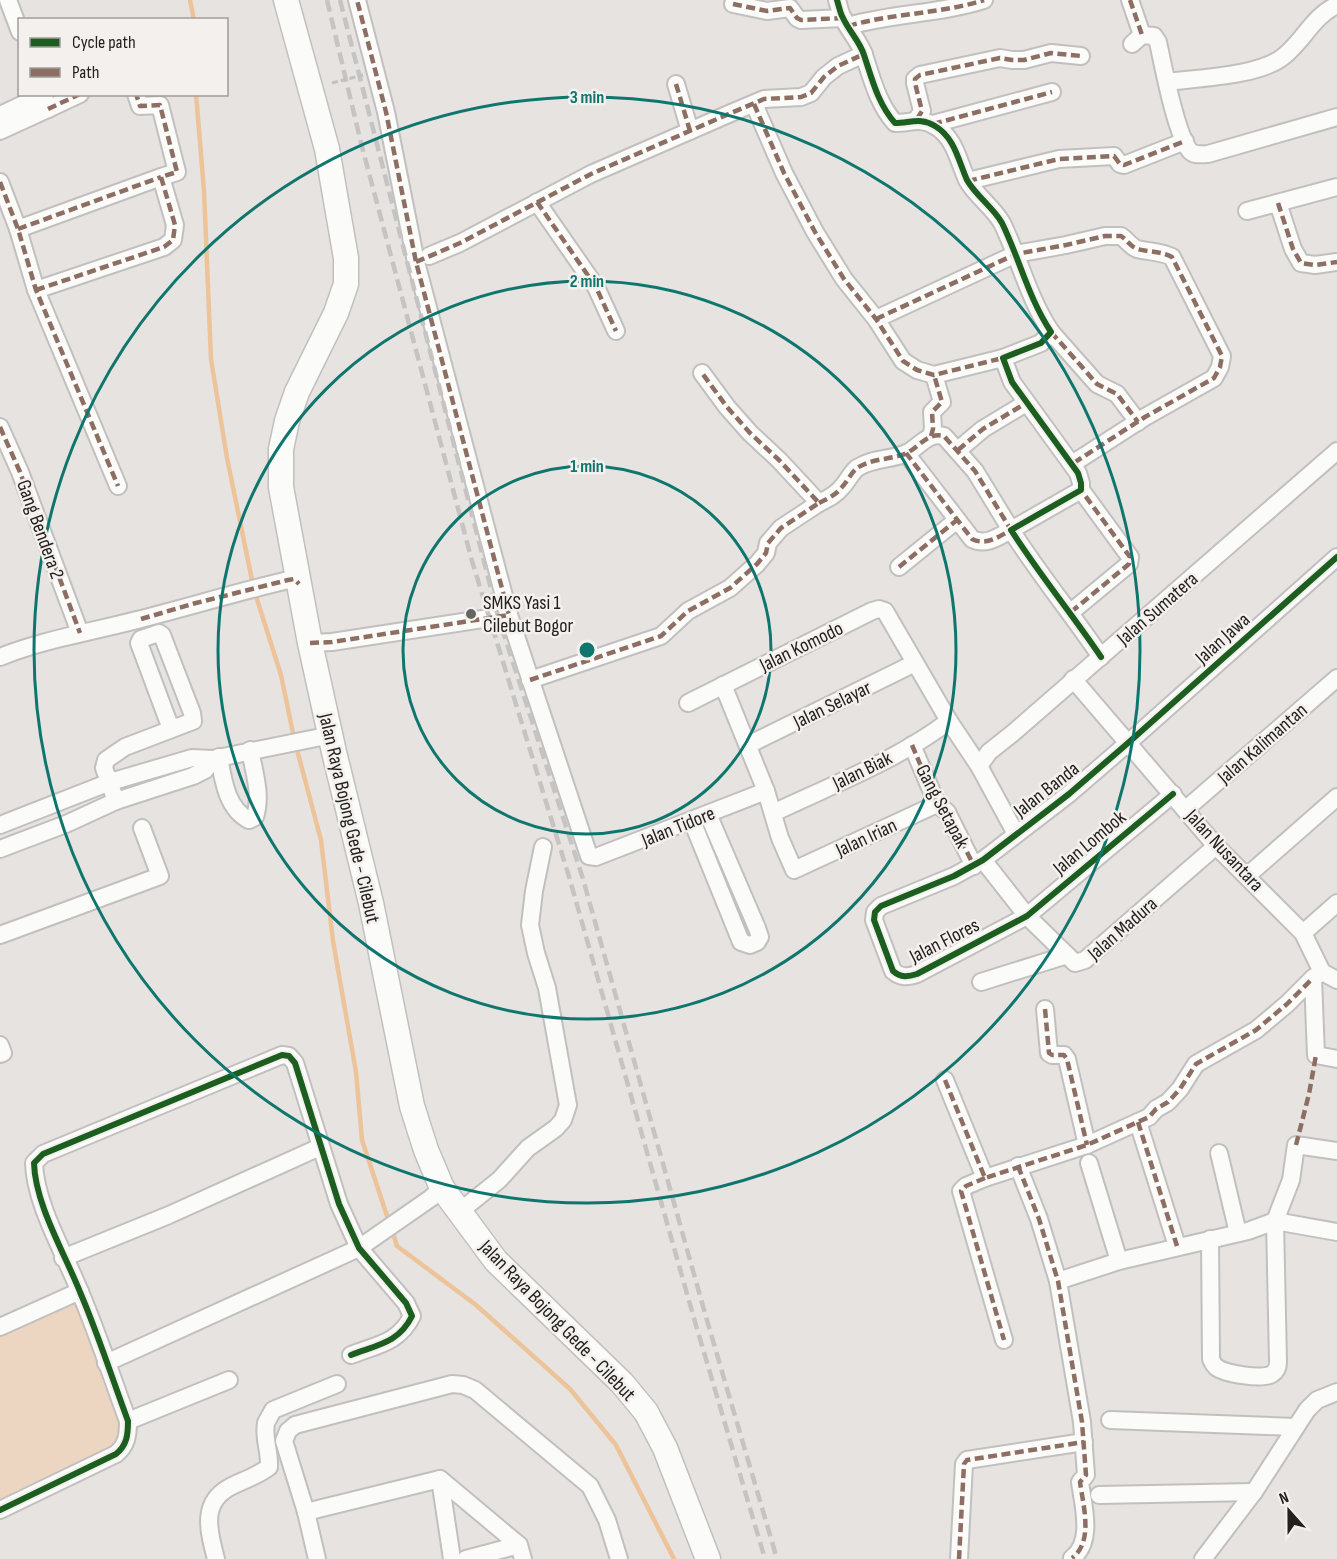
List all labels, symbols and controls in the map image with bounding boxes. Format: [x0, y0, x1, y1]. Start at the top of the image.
legend [18, 18, 228, 96]
text: Cycle path [72, 32, 136, 53]
text: Path [72, 62, 100, 83]
text: 3 min [570, 87, 604, 108]
text: 2 min [570, 271, 604, 292]
text: 1 min [570, 456, 604, 477]
street label: Gang Bendera 2 [11, 476, 69, 582]
street label: Jalan Sumatera [1111, 567, 1203, 651]
place label: SMKS Yasi 1 Cilebut Bogor [483, 591, 573, 638]
marker: SMKS Yasi 1 Cilebut Bogor [464, 607, 478, 621]
street label: Jalan Jawa [1190, 608, 1255, 670]
street label: Jalan Komodo [755, 616, 847, 678]
centre of rings [577, 640, 597, 660]
street label: Jalan Selayar [789, 676, 876, 734]
street label: Jalan Kalimantan [1212, 698, 1312, 790]
street label: Jalan Raya Bojong Gede - Cilebut [313, 710, 385, 926]
street label: Jalan Biak [828, 746, 896, 796]
street label: Jalan Banda [1008, 757, 1084, 823]
street label: Gang Setapak [910, 761, 974, 853]
street label: Jalan Tidore [637, 801, 719, 853]
street label: Jalan Nusantara [1179, 804, 1268, 897]
street label: Jalan Lombok [1048, 805, 1131, 881]
street label: Jalan Irian [831, 813, 901, 863]
street label: Jalan Madura [1082, 892, 1162, 966]
street label: Jalan Flores [905, 913, 983, 969]
street label: Jalan Raya Bojong Gede - Cilebut [473, 1234, 640, 1406]
north arrow [1259, 1481, 1319, 1541]
text: N [1277, 1488, 1292, 1509]

